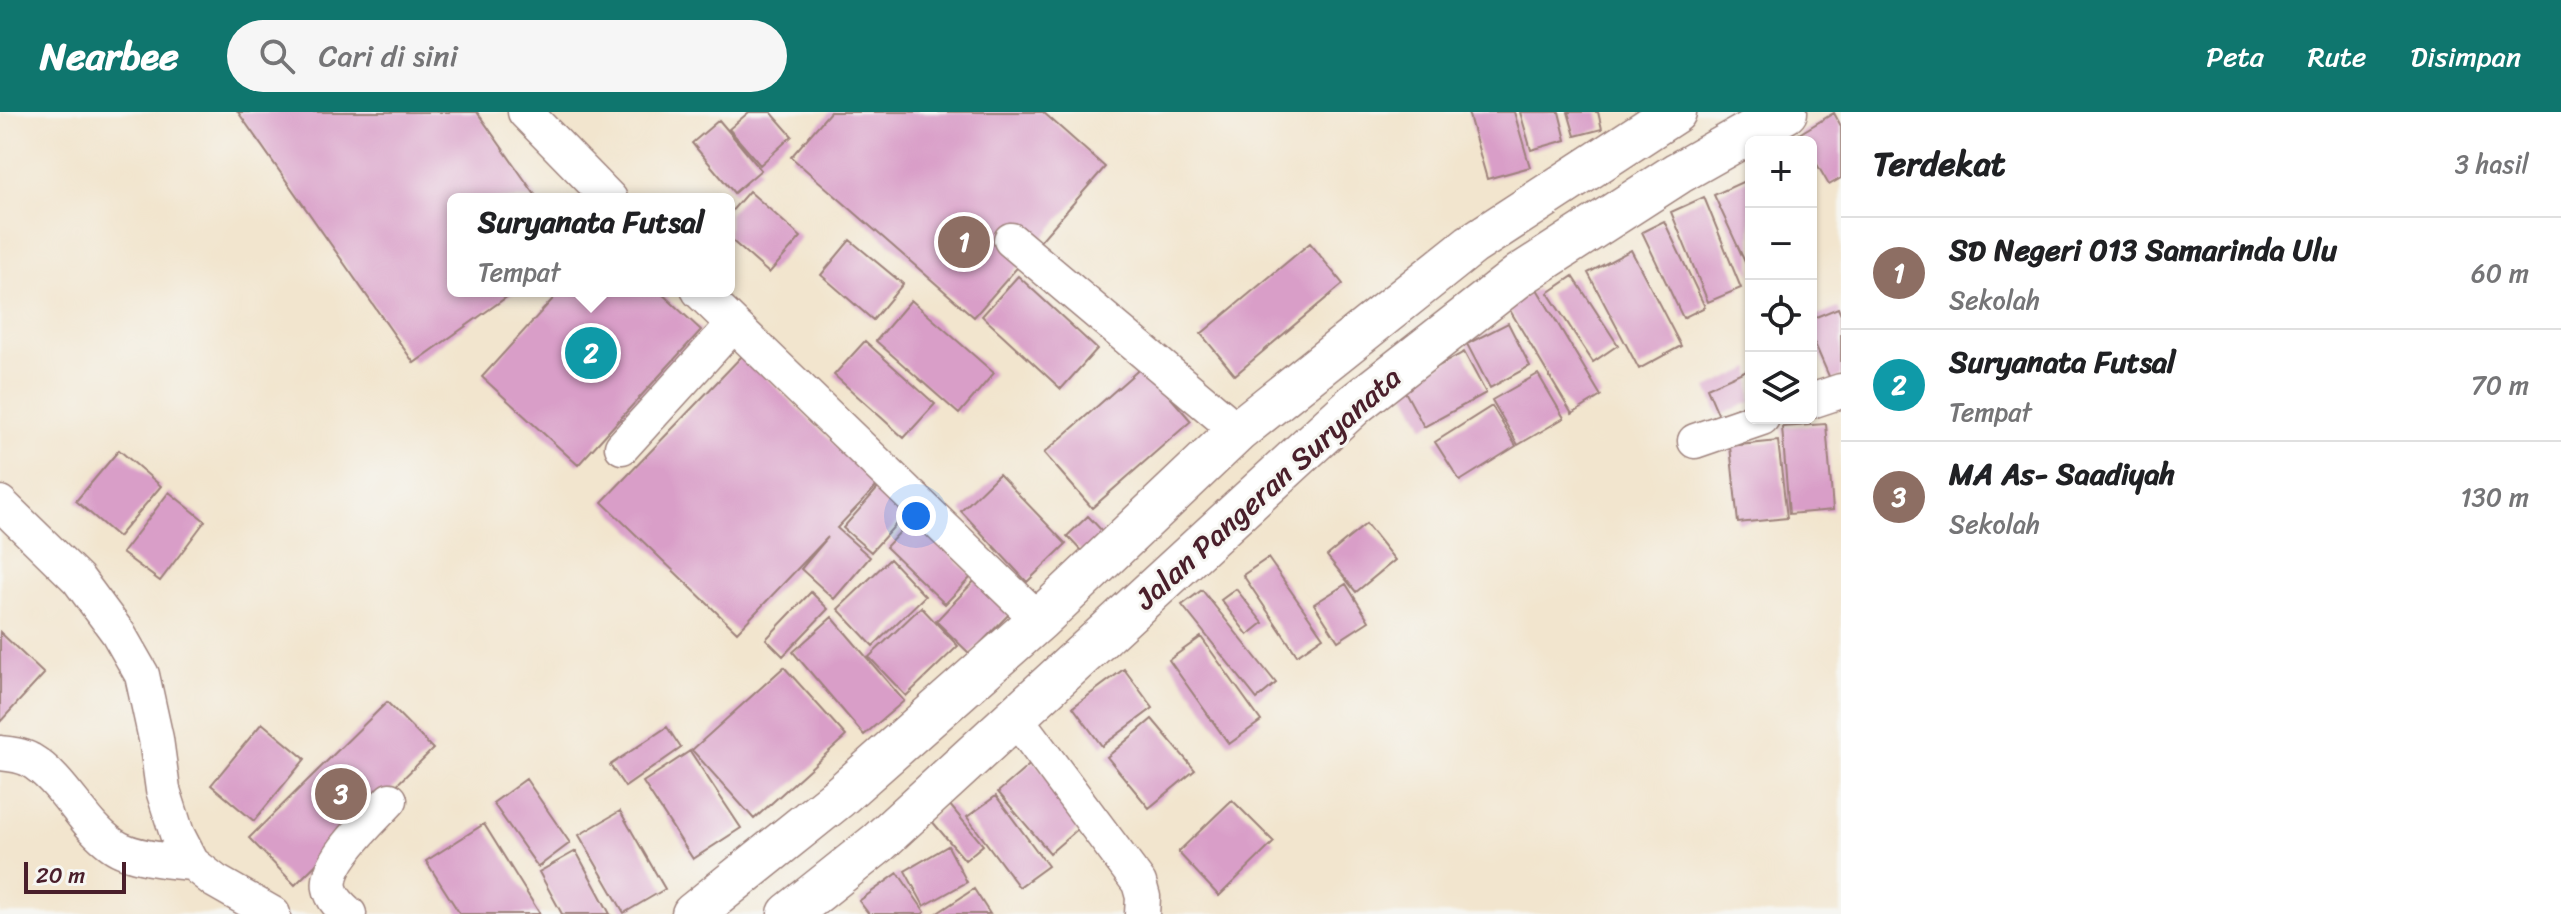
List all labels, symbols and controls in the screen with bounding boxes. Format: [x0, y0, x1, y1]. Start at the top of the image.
search box [227, 20, 787, 92]
text: Nearbee [40, 23, 179, 90]
text: Cari di sini [319, 29, 458, 83]
text: Peta [2206, 32, 2264, 81]
text: Rute [2308, 32, 2366, 81]
text: Disimpan [2410, 32, 2521, 81]
icon: search [255, 34, 299, 78]
text: Terdekat [1873, 134, 2006, 194]
map controls [1745, 136, 1817, 424]
button: + [1745, 136, 1817, 208]
text: 3 hasil [2455, 141, 2529, 187]
popup [447, 193, 735, 297]
text: Suryanata Futsal [478, 195, 704, 249]
button: − [1745, 208, 1817, 280]
pin: 1 [938, 212, 990, 272]
text: SD Negeri 013 Samarinda Ulu [1949, 223, 2337, 277]
text: Tempat [478, 249, 560, 295]
text: 1 [1893, 250, 1905, 296]
text: 60 m [2471, 250, 2529, 296]
text: Sekolah [1949, 277, 2040, 323]
button: locate [1745, 280, 1817, 352]
pin: 2 [565, 323, 617, 383]
text: Suryanata Futsal [1949, 335, 2176, 389]
street label: Jalan Pangeran Suryanata [1121, 352, 1414, 624]
button: layers [1745, 352, 1817, 424]
text: 2 [1891, 362, 1907, 408]
text: 70 m [2471, 362, 2529, 408]
text: Tempat [1949, 389, 2032, 435]
text: MA As- Saadiyah [1949, 447, 2175, 501]
text: 3 [1892, 474, 1906, 520]
text: 130 m [2460, 474, 2529, 520]
your location [896, 496, 936, 536]
text: Sekolah [1949, 501, 2040, 547]
pin: 3 [315, 764, 367, 824]
text: 20 m [36, 856, 85, 895]
scale bar [24, 858, 126, 894]

